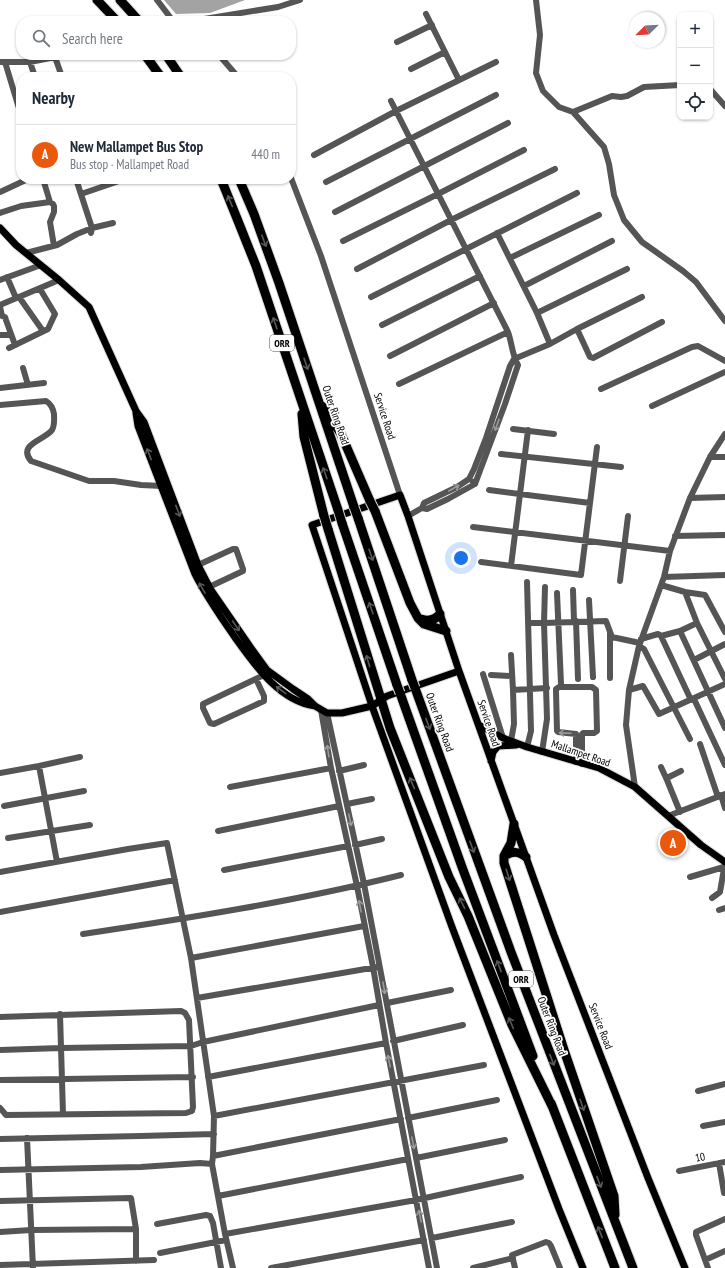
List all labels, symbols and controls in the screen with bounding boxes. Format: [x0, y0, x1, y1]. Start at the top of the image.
north arrow [629, 12, 665, 48]
map controls [677, 12, 713, 120]
button: + [677, 12, 713, 48]
search box [16, 16, 296, 60]
icon: search [30, 27, 52, 49]
text: Search here [62, 29, 123, 48]
button: − [677, 48, 713, 84]
button: locate [677, 84, 713, 120]
text: Nearby [32, 87, 75, 109]
text: New Mallampet Bus Stop [70, 137, 203, 156]
text: A [42, 146, 48, 163]
text: 440 m [251, 146, 280, 163]
text: Bus stop · Mallampet Road [70, 156, 189, 173]
one-way arrow [226, 196, 234, 208]
one-way arrow [260, 235, 268, 247]
one-way arrow [271, 317, 278, 330]
road number: ORR [270, 335, 294, 351]
one-way arrow [303, 357, 310, 370]
street label: Outer Ring Road [319, 383, 353, 447]
street label: Service Road [371, 391, 399, 441]
one-way arrow [493, 419, 501, 431]
one-way arrow [145, 448, 153, 460]
one-way arrow [321, 467, 329, 479]
one-way arrow [448, 483, 460, 491]
one-way arrow [174, 504, 182, 516]
your location [451, 548, 471, 568]
one-way arrow [367, 549, 375, 561]
one-way arrow [197, 582, 205, 594]
one-way arrow [367, 602, 374, 615]
one-way arrow [232, 621, 240, 632]
one-way arrow [364, 654, 371, 667]
one-way arrow [275, 686, 286, 694]
street label: Outer Ring Road [423, 690, 457, 754]
street label: Service Road [475, 698, 504, 748]
one-way arrow [425, 718, 433, 730]
one-way arrow [559, 729, 572, 736]
street label: Mallampet Road [550, 736, 613, 770]
one-way arrow [324, 745, 332, 758]
one-way arrow [407, 777, 415, 789]
one-way arrow [346, 813, 354, 826]
pin: A [660, 828, 686, 858]
one-way arrow [469, 840, 477, 852]
one-way arrow [505, 868, 512, 881]
one-way arrow [458, 897, 465, 909]
one-way arrow [356, 899, 364, 912]
one-way arrow [494, 961, 502, 973]
road number: ORR [509, 971, 533, 987]
one-way arrow [380, 981, 388, 994]
street label: Outer Ring Road [534, 995, 570, 1058]
street label: Service Road [586, 1001, 616, 1051]
one-way arrow [507, 1017, 514, 1029]
one-way arrow [549, 1054, 557, 1066]
one-way arrow [385, 1055, 393, 1068]
one-way arrow [579, 1099, 587, 1111]
one-way arrow [410, 1137, 418, 1150]
street label: 10 [694, 1149, 706, 1165]
one-way arrow [595, 1175, 603, 1187]
one-way arrow [415, 1210, 423, 1223]
one-way arrow [596, 1226, 604, 1238]

